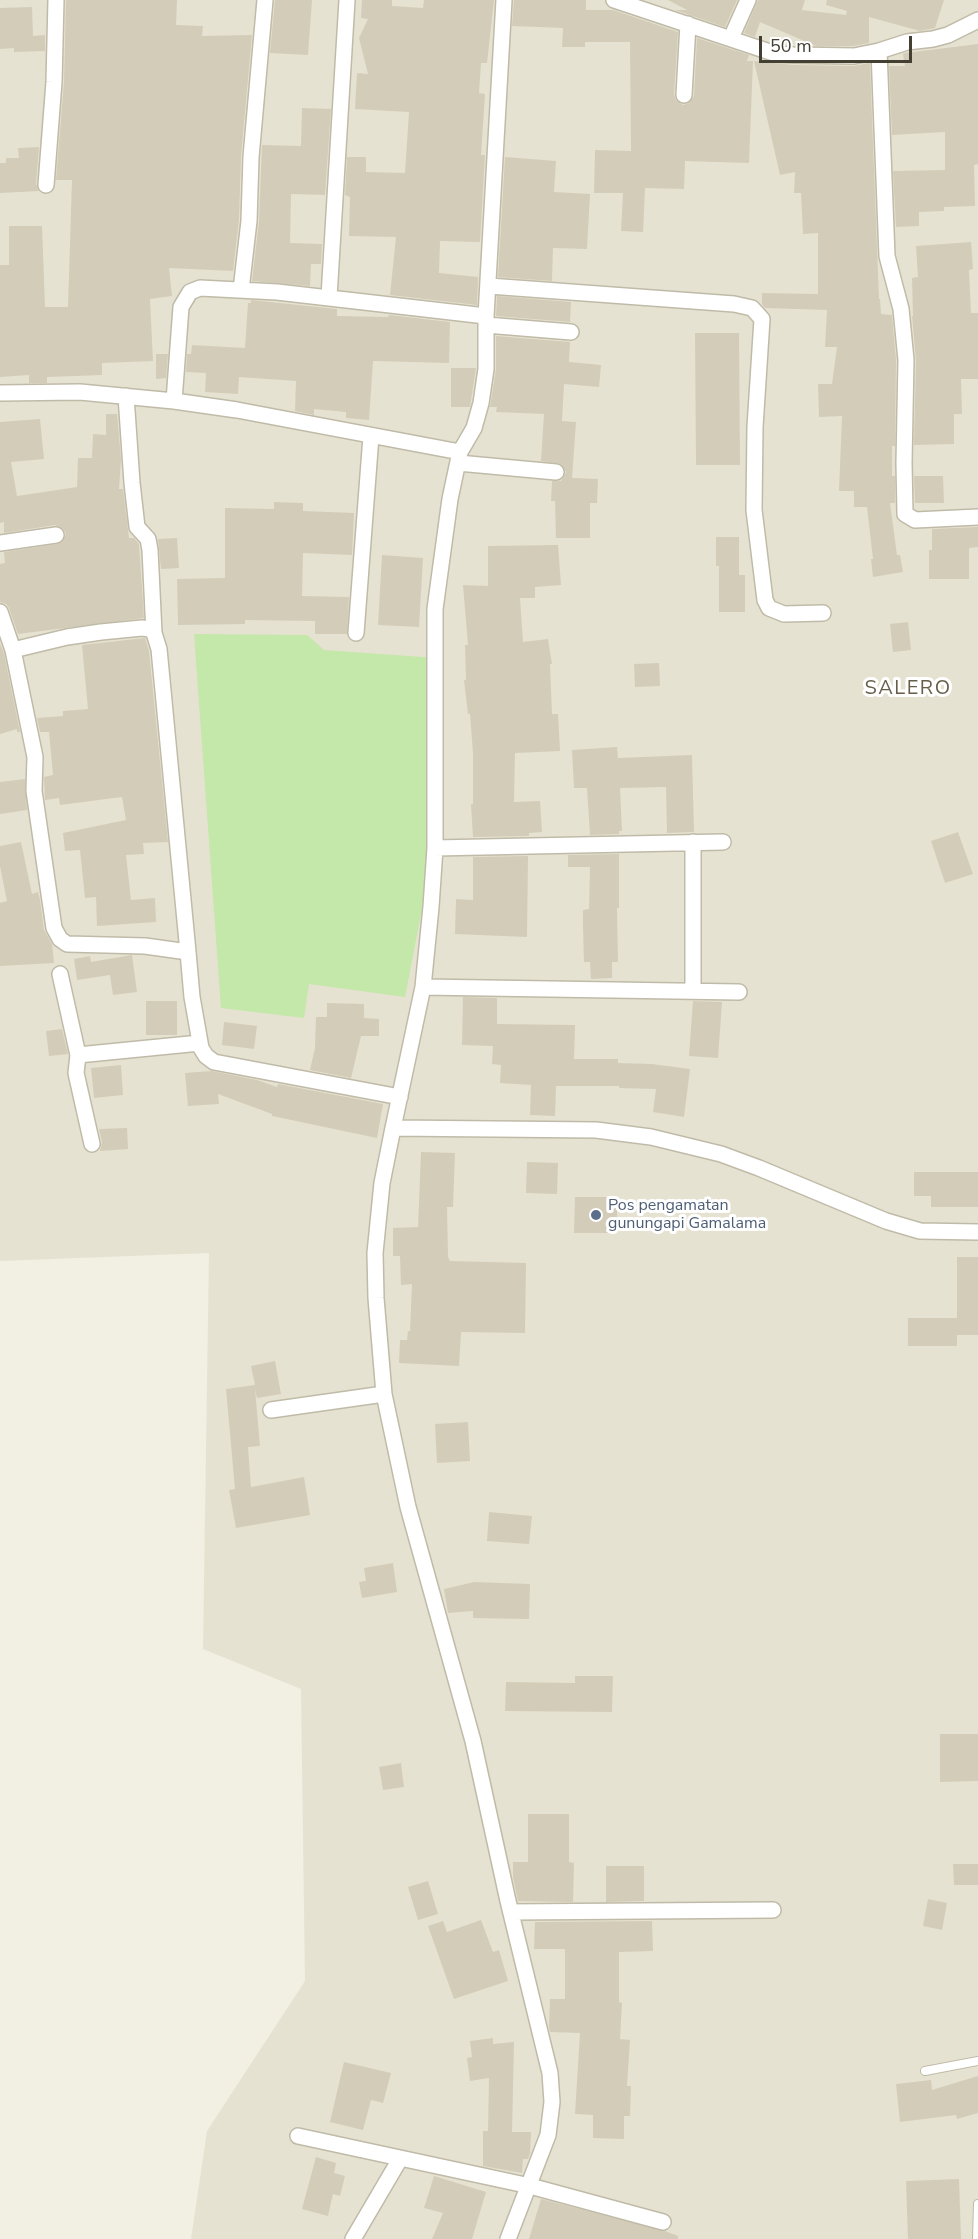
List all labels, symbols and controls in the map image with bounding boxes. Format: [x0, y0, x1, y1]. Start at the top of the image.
scale bar [762, 24, 915, 62]
text: 50 m [770, 34, 812, 58]
district label: SALERO [865, 677, 951, 701]
place label: Pos pengamatan gunungapi Gamalama [608, 1196, 766, 1234]
marker: Pos pengamatan gunungapi Gamalama [589, 1208, 603, 1222]

